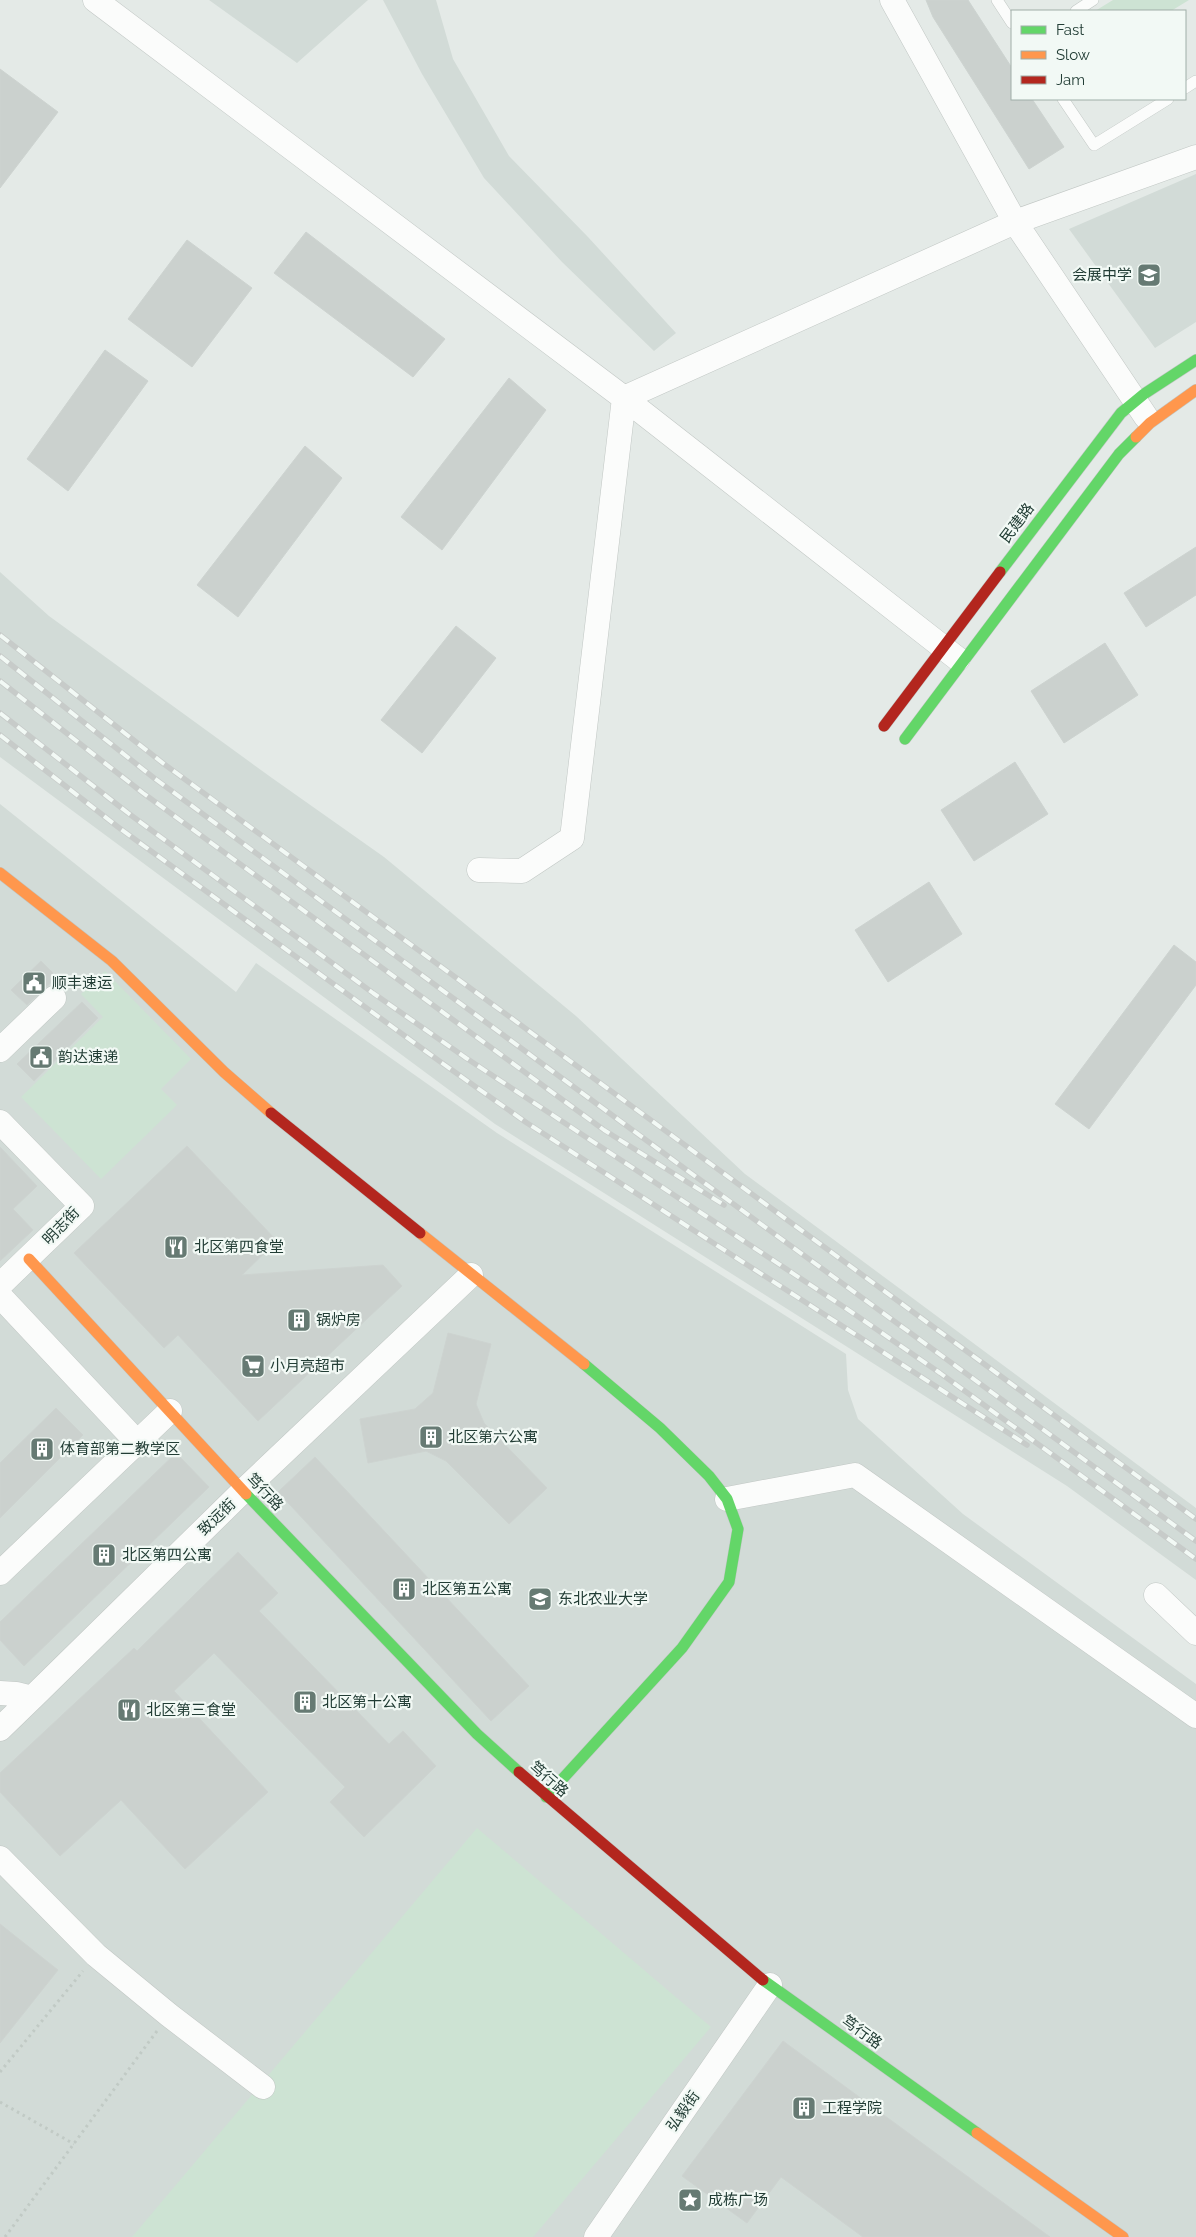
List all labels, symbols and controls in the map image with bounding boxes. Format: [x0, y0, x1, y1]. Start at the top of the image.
legend [1011, 10, 1186, 100]
text: Fast [1056, 21, 1084, 39]
text: Slow [1056, 46, 1090, 64]
text: Jam [1056, 71, 1085, 89]
school or university icon: 会展中学 [1136, 262, 1162, 288]
place label: 会展中学 [1072, 266, 1132, 284]
street label: 民建路 [996, 500, 1038, 546]
public building icon: 顺丰速运 [21, 970, 47, 996]
place label: 顺丰速运 [52, 974, 112, 992]
public building icon: 韵达速递 [28, 1044, 54, 1070]
place label: 韵达速递 [58, 1048, 118, 1066]
street label: 明志街 [39, 1204, 83, 1248]
restaurant icon: 北区第四食堂 [163, 1234, 189, 1260]
place label: 北区第四食堂 [194, 1238, 284, 1256]
building icon: 锅炉房 [286, 1307, 312, 1333]
place label: 锅炉房 [316, 1311, 361, 1329]
supermarket icon: 小月亮超市 [240, 1353, 266, 1379]
place label: 小月亮超市 [270, 1357, 345, 1375]
building icon: 北区第六公寓 [418, 1424, 444, 1450]
place label: 北区第六公寓 [448, 1428, 538, 1446]
building icon: 体育部第二教学区 [29, 1436, 55, 1462]
place label: 体育部第二教学区 [60, 1440, 180, 1458]
street label: 笃行路 [243, 1470, 287, 1514]
street label: 致远街 [195, 1495, 239, 1539]
building icon: 北区第四公寓 [91, 1542, 117, 1568]
place label: 北区第四公寓 [122, 1546, 212, 1564]
building icon: 北区第五公寓 [391, 1576, 417, 1602]
place label: 北区第五公寓 [422, 1580, 512, 1598]
school or university icon: 东北农业大学 [527, 1586, 553, 1612]
place label: 东北农业大学 [558, 1590, 648, 1608]
building icon: 北区第十公寓 [292, 1689, 318, 1715]
place label: 北区第十公寓 [322, 1693, 412, 1711]
restaurant icon: 北区第三食堂 [116, 1697, 142, 1723]
place label: 北区第三食堂 [146, 1701, 236, 1719]
street label: 笃行路 [526, 1757, 572, 1801]
street label: 笃行路 [839, 2011, 885, 2053]
street label: 弘毅街 [663, 2087, 703, 2135]
building icon: 工程学院 [791, 2095, 817, 2121]
place label: 工程学院 [822, 2099, 882, 2117]
place icon: 成栋广场 [677, 2187, 703, 2213]
place label: 成栋广场 [708, 2191, 768, 2209]

